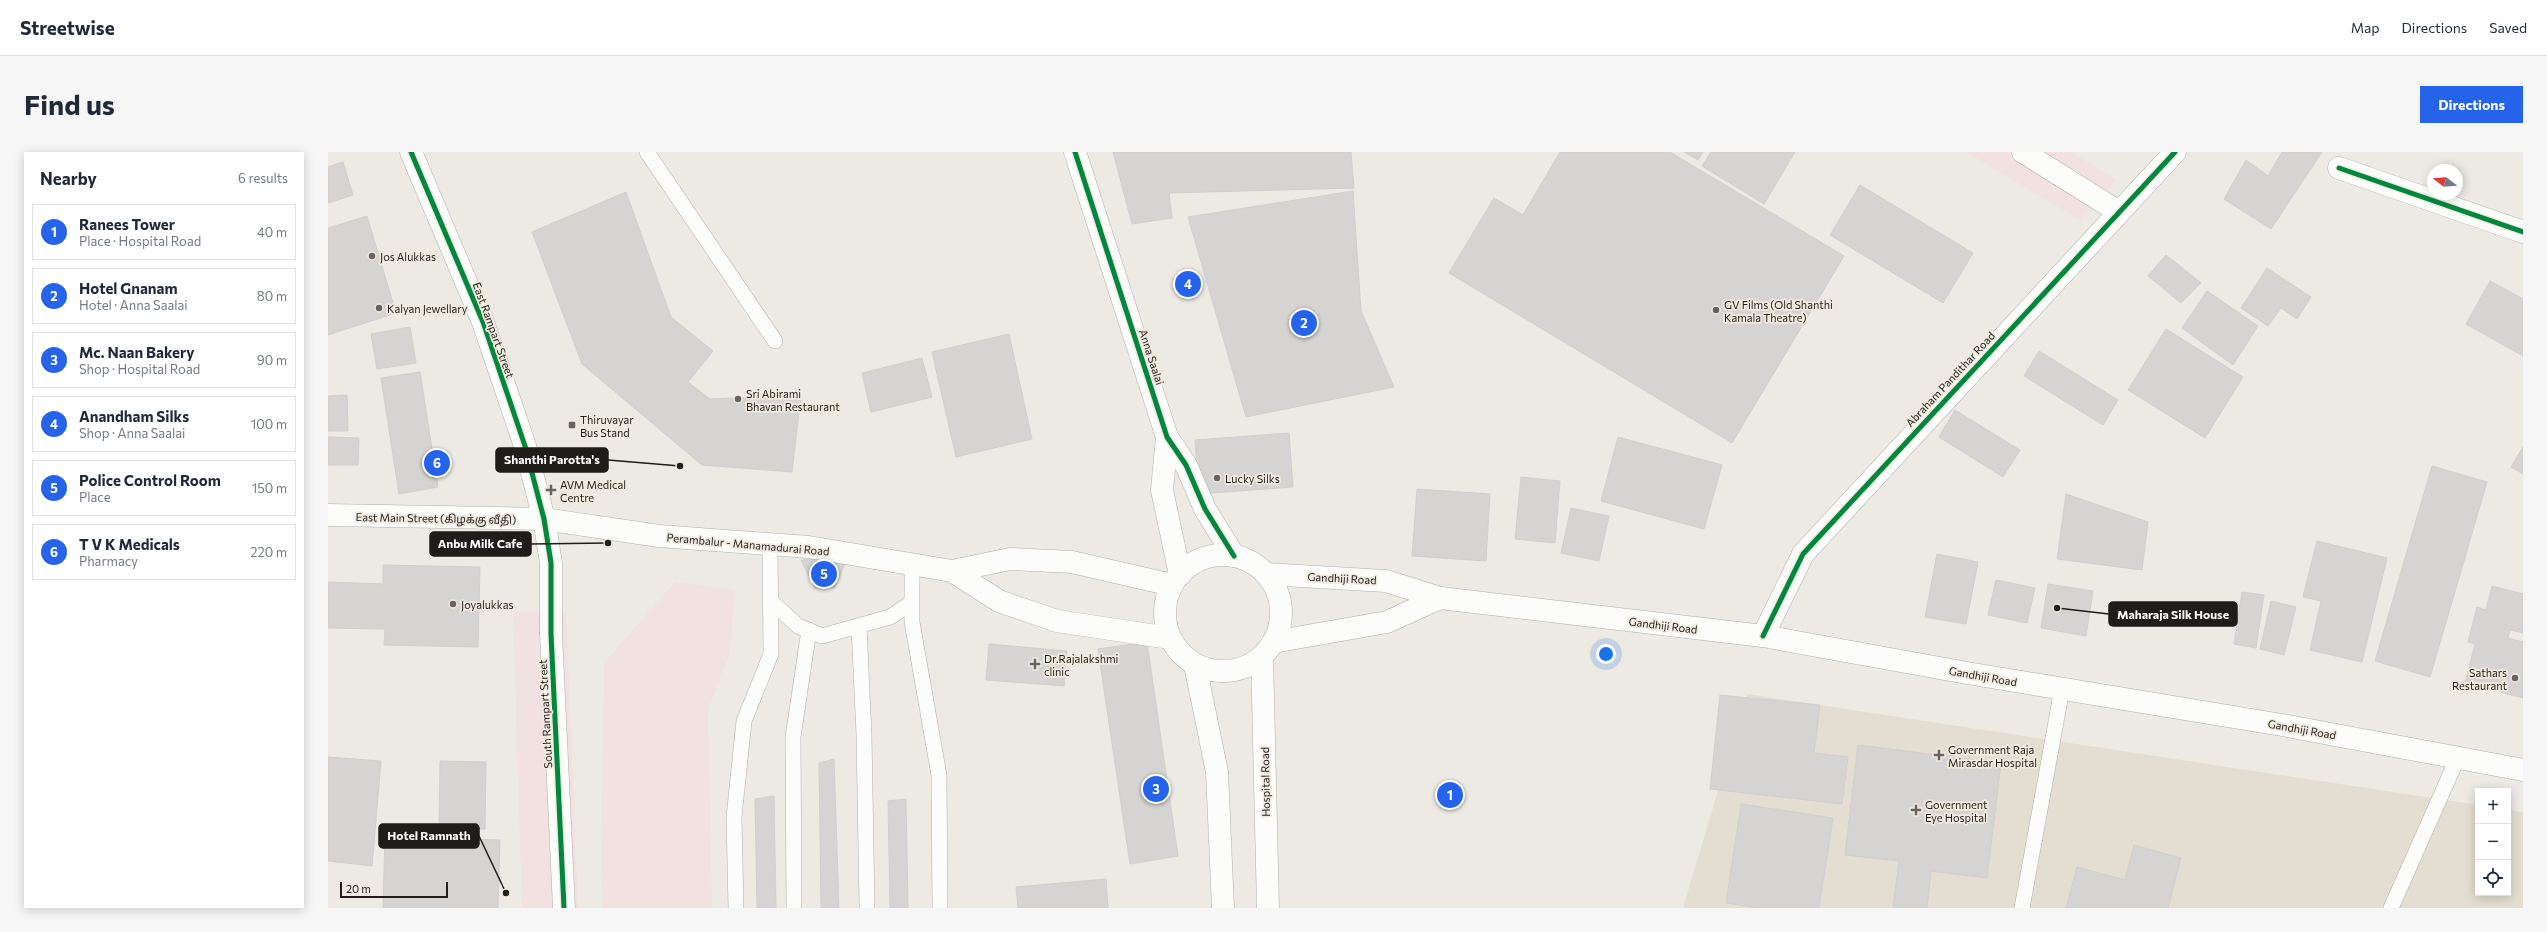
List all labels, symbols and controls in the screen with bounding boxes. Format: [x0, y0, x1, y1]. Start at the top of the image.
text: Streetwise [20, 16, 115, 39]
text: Map [2351, 19, 2380, 36]
text: Directions [2402, 19, 2467, 36]
text: Saved [2489, 19, 2527, 36]
button: Directions [2420, 86, 2523, 123]
text: Find us [24, 87, 115, 121]
north arrow [2427, 164, 2463, 200]
text: Nearby [40, 168, 97, 189]
text: 6 results [238, 170, 288, 186]
text: Ranees Tower [79, 215, 175, 233]
text: 1 [51, 224, 57, 240]
text: 40 m [257, 224, 287, 240]
text: Place · Hospital Road [79, 233, 201, 249]
place label: Jos Alukkas [380, 250, 436, 264]
marker: Jos Alukkas [367, 251, 377, 261]
pin: 4 [1175, 269, 1201, 299]
text: Hotel Gnanam [79, 279, 177, 297]
street label: East Rampart Street [471, 280, 518, 380]
text: 2 [50, 288, 58, 304]
text: 80 m [257, 288, 287, 304]
text: Hotel · Anna Saalai [79, 297, 188, 313]
place label: GV Films (Old Shanthi Kamala Theatre) [1724, 298, 1833, 324]
place label: Kalyan Jewellary [387, 302, 468, 316]
marker: Kalyan Jewellary [374, 303, 384, 313]
marker: GV Films (Old Shanthi Kamala Theatre) [1711, 305, 1721, 315]
pin: 2 [1291, 308, 1317, 338]
street label: Anna Saalai [1137, 328, 1167, 386]
street label: Abraham Pandithar Road [1903, 329, 1997, 429]
text: Mc. Naan Bakery [79, 343, 194, 361]
text: 3 [50, 352, 58, 368]
text: 90 m [257, 352, 287, 368]
text: Shop · Hospital Road [79, 361, 200, 377]
place label: Sri Abirami Bhavan Restaurant [746, 387, 840, 413]
marker: Sri Abirami Bhavan Restaurant [733, 394, 743, 404]
text: Anandham Silks [79, 407, 189, 425]
place label: Thiruvayar Bus Stand [580, 413, 634, 439]
text: 4 [50, 416, 58, 432]
text: 100 m [251, 416, 287, 432]
marker: Thiruvayar Bus Stand [567, 420, 577, 430]
text: Shop · Anna Saalai [79, 425, 185, 441]
pin: 6 [424, 448, 450, 478]
callout: Shanthi Parotta's [496, 448, 608, 472]
text: Shanthi Parotta's [504, 452, 600, 466]
text: Police Control Room [79, 471, 221, 489]
place label: Lucky Silks [1225, 472, 1280, 485]
marker: Lucky Silks [1212, 473, 1222, 483]
place label: AVM Medical Centre [560, 478, 626, 504]
text: 5 [50, 480, 58, 496]
text: 150 m [252, 480, 287, 496]
marker: AVM Medical Centre [545, 484, 557, 496]
text: Place [79, 489, 111, 505]
street label: East Main Street (கிழக்கு வீதி) [356, 510, 516, 528]
street label: Perambalur - Manamadurai Road [666, 530, 830, 558]
callout: Anbu Milk Cafe [430, 532, 531, 556]
text: T V K Medicals [79, 535, 180, 553]
text: Anbu Milk Cafe [438, 536, 522, 550]
text: 6 [50, 544, 58, 560]
text: 220 m [250, 544, 287, 560]
text: Pharmacy [79, 553, 138, 569]
pin: 5 [811, 559, 837, 589]
street label: Gandhiji Road [1307, 570, 1377, 586]
place label: Joyalukkas [461, 598, 514, 612]
marker: Joyalukkas [448, 599, 458, 609]
callout: Maharaja Silk House [2109, 602, 2237, 626]
text: Maharaja Silk House [2117, 607, 2229, 621]
street label: Gandhiji Road [1628, 614, 1698, 636]
your location [1596, 644, 1616, 664]
place label: Dr.Rajalakshmi clinic [1044, 652, 1119, 678]
marker: Dr.Rajalakshmi clinic [1029, 658, 1041, 670]
street label: South Rampart Street [536, 659, 554, 769]
street label: Gandhiji Road [1948, 664, 2018, 688]
place label: Sathars Restaurant [2452, 666, 2507, 692]
marker: Sathars Restaurant [2510, 673, 2520, 683]
street label: Gandhiji Road [2267, 717, 2337, 741]
place label: Government Raja Mirasdar Hospital [1948, 743, 2037, 769]
street label: Hospital Road [1258, 747, 1272, 817]
marker: Government Raja Mirasdar Hospital [1933, 749, 1945, 761]
pin: 3 [1143, 774, 1169, 804]
pin: 1 [1437, 780, 1463, 810]
map controls [2475, 788, 2511, 896]
button: + [2475, 788, 2511, 824]
place label: Government Eye Hospital [1925, 798, 1988, 824]
marker: Government Eye Hospital [1910, 804, 1922, 816]
callout: Hotel Ramnath [379, 824, 479, 848]
button: − [2475, 824, 2511, 860]
text: Hotel Ramnath [387, 828, 471, 842]
button: locate [2475, 860, 2511, 896]
scale bar [340, 880, 448, 899]
text: 20 m [346, 882, 371, 895]

